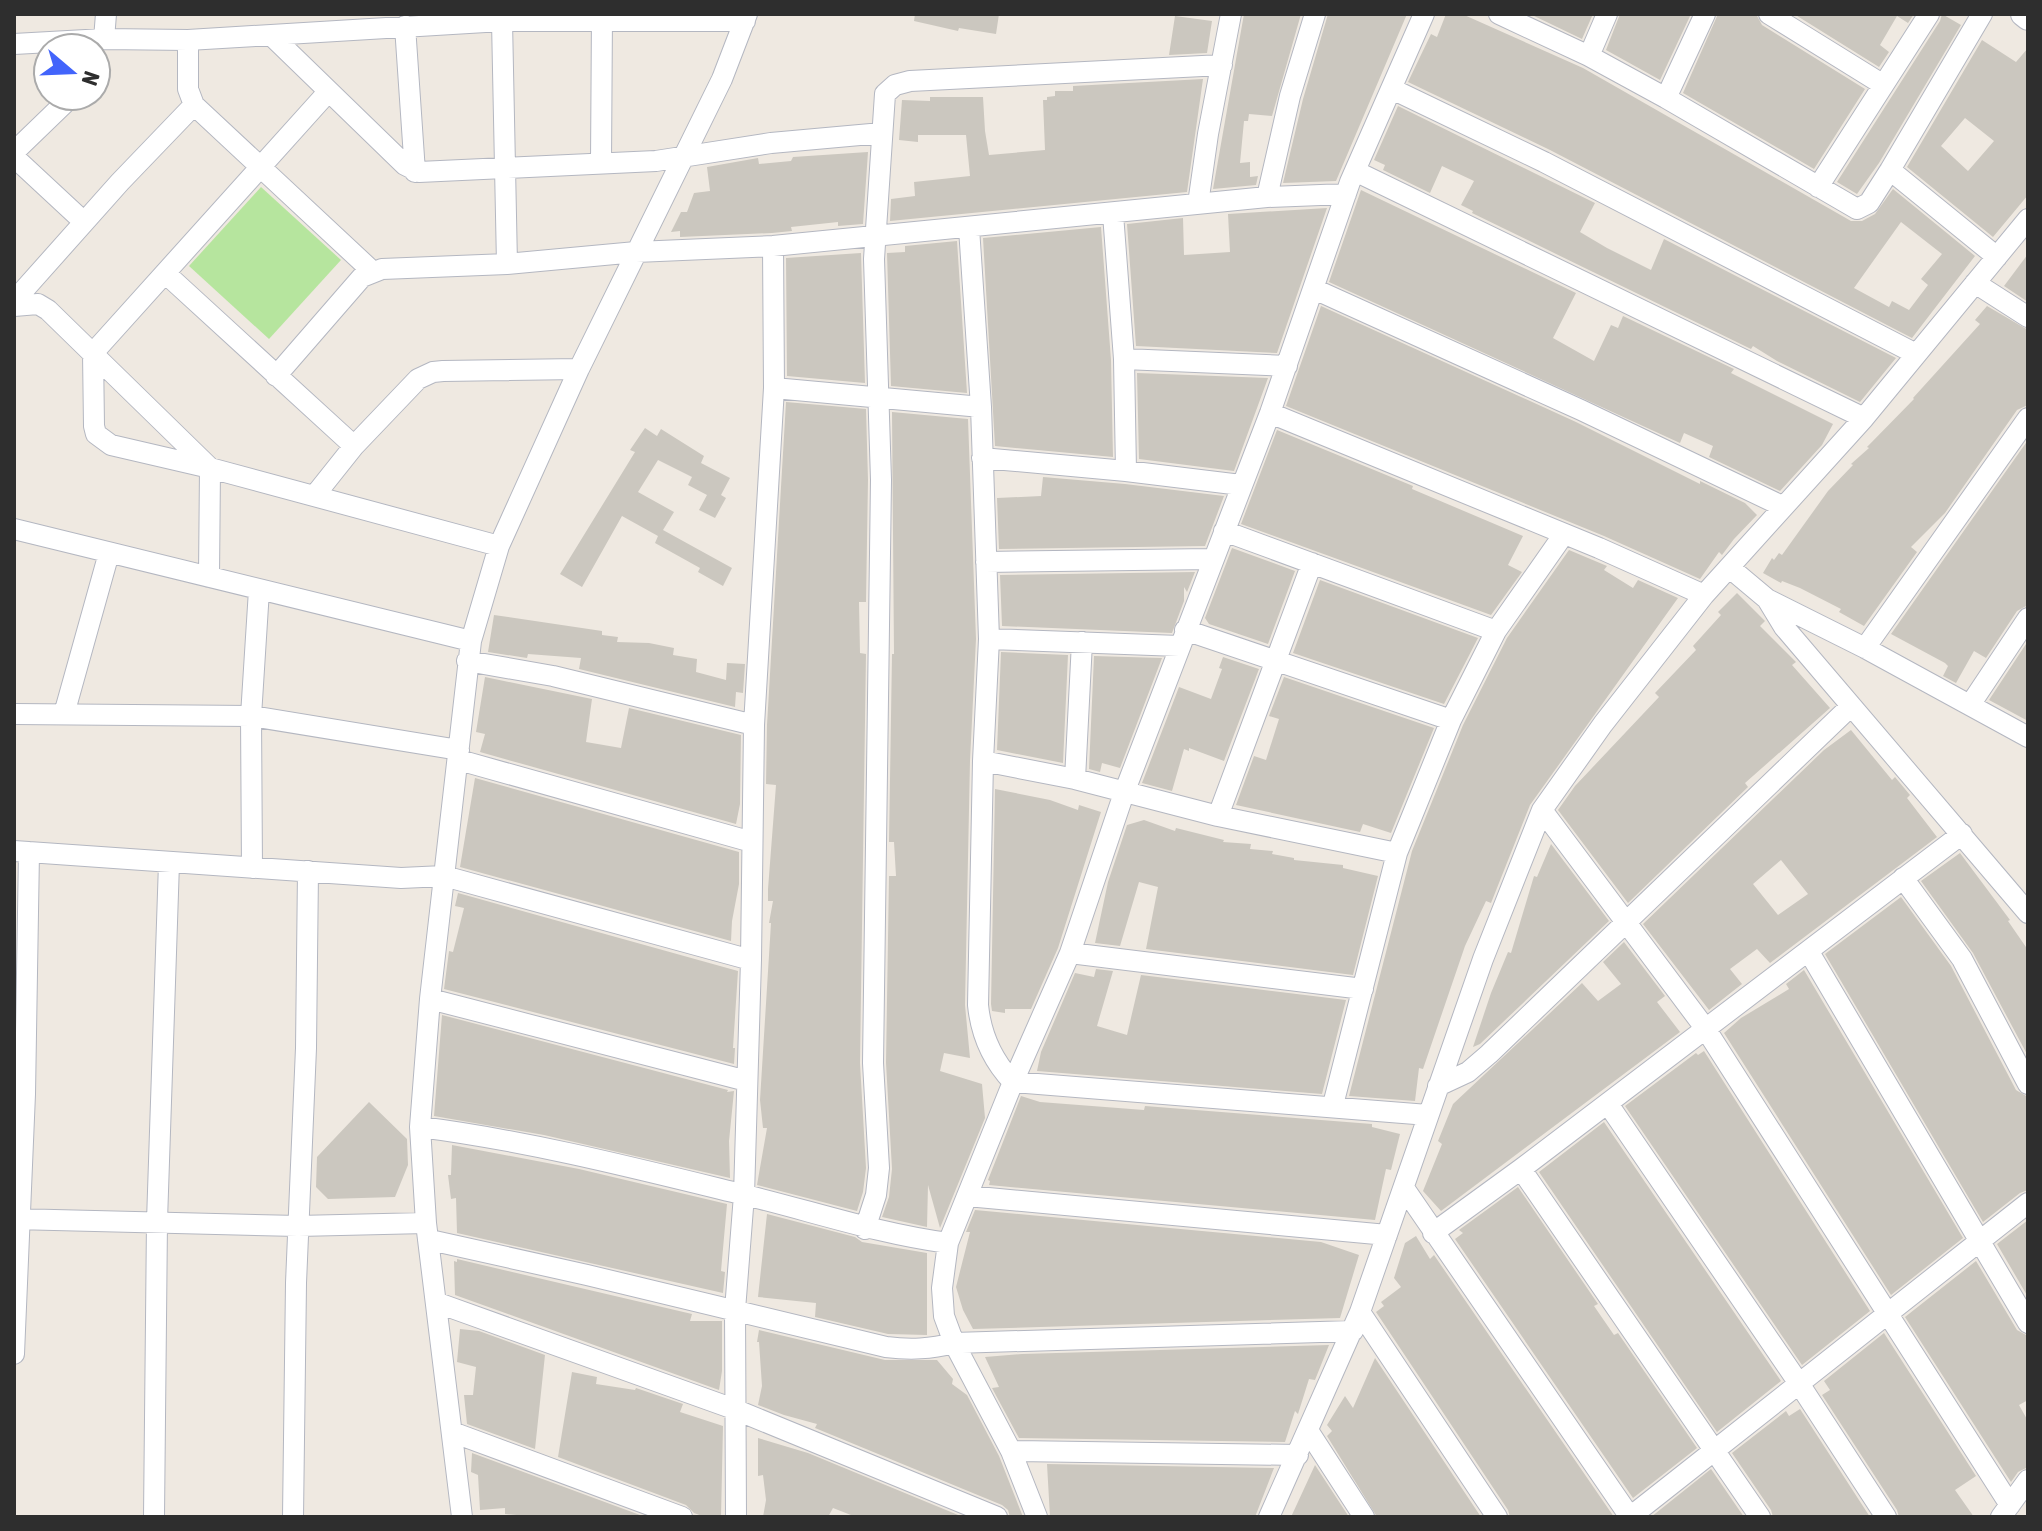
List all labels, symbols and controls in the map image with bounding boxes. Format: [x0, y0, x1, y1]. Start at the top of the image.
north arrow [32, 32, 112, 112]
text: N [77, 68, 105, 89]

